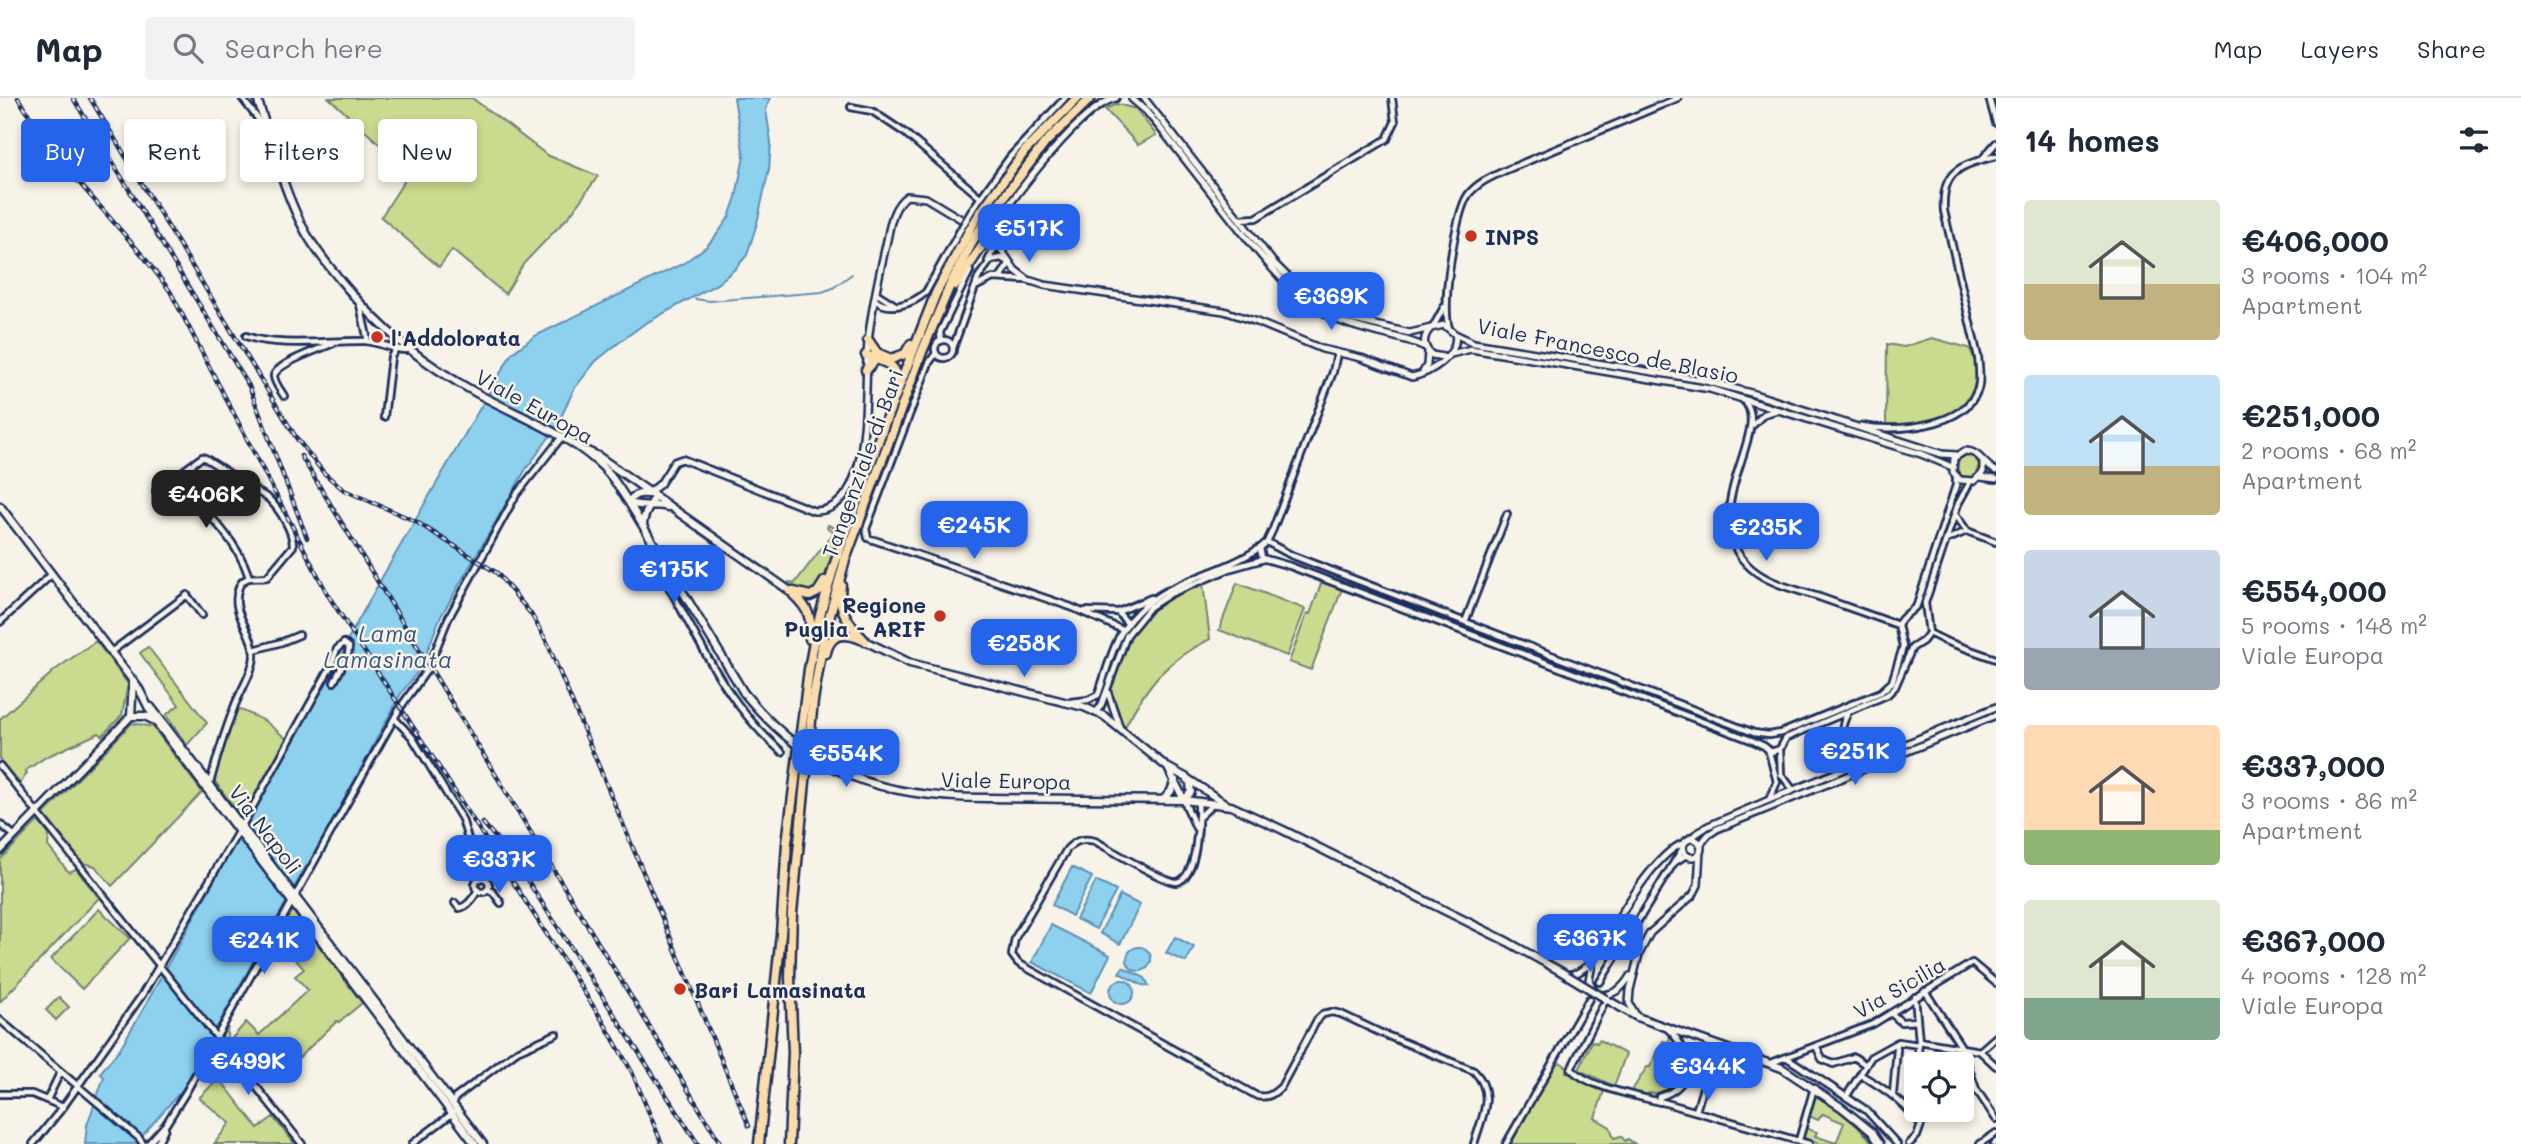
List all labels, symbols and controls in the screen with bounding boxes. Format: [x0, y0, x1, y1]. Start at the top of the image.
search box [145, 17, 635, 80]
text: Map [35, 27, 103, 70]
icon: search [169, 29, 207, 67]
text: Search here [225, 31, 383, 65]
text: Map [2214, 33, 2262, 64]
text: Layers [2300, 33, 2379, 64]
text: Share [2417, 33, 2486, 64]
chip: Buy [21, 119, 110, 182]
chip: Rent [124, 119, 226, 182]
chip: Filters [240, 119, 364, 182]
chip: New [378, 119, 477, 182]
text: 14 homes [2024, 120, 2160, 160]
icon: filters [2455, 121, 2493, 159]
pin: €517K [980, 204, 1078, 264]
text: €517K [994, 212, 1064, 242]
text: €406,000 [2241, 220, 2389, 260]
place label: INPS [1485, 223, 1539, 250]
marker: INPS [1463, 228, 1479, 244]
icon: home [2080, 228, 2164, 312]
text: 3 rooms · 104 m² [2241, 260, 2427, 290]
pin: €369K [1282, 272, 1380, 332]
text: €369K [1293, 280, 1369, 310]
text: Apartment [2241, 290, 2363, 320]
street label: Viale Francesco de Blasio [1475, 311, 1741, 389]
place label: l'Addolorata [391, 324, 521, 351]
marker: l'Addolorata [369, 329, 385, 345]
street label: Viale Europa [471, 363, 599, 449]
street label: Tangenziale di Bari [815, 365, 909, 561]
text: €251,000 [2241, 395, 2380, 435]
icon: home [2080, 403, 2164, 487]
text: 2 rooms · 68 m² [2241, 435, 2416, 465]
text: Apartment [2241, 465, 2363, 495]
pin: €406K [157, 470, 255, 530]
text: €406K [167, 478, 245, 508]
pin: €245K [925, 502, 1023, 561]
pin: €235K [1717, 504, 1815, 563]
text: €245K [937, 509, 1011, 539]
text: €235K [1729, 511, 1803, 541]
pin: €175K [625, 546, 723, 605]
text: €175K [639, 553, 709, 583]
text: €554,000 [2241, 570, 2386, 610]
icon: home [2080, 578, 2164, 662]
place label: Regione Puglia - ARIF [784, 591, 926, 642]
marker: Regione Puglia - ARIF [932, 608, 948, 624]
text: 5 rooms · 148 m² [2241, 610, 2427, 640]
water label: Lama Lamasinata [324, 618, 452, 674]
pin: €258K [975, 620, 1073, 679]
text: €258K [987, 627, 1061, 657]
text: Viale Europa [2241, 640, 2384, 670]
pin: €251K [1806, 728, 1904, 787]
pin: €554K [797, 730, 895, 789]
text: €251K [1820, 735, 1890, 765]
text: €554K [808, 737, 884, 767]
text: €337,000 [2241, 745, 2385, 785]
icon: home [2080, 753, 2164, 837]
street label: Viale Europa [940, 765, 1072, 795]
street label: Via Napoli [223, 779, 309, 879]
text: 3 rooms · 86 m² [2241, 785, 2417, 815]
text: Apartment [2241, 815, 2363, 845]
pin: €337K [450, 836, 548, 895]
text: €337K [462, 843, 536, 873]
pin: €367K [1541, 914, 1639, 974]
pin: €241K [215, 916, 313, 976]
text: €367,000 [2241, 920, 2385, 960]
text: €367K [1553, 922, 1627, 952]
text: €241K [228, 924, 300, 954]
icon: home [2080, 928, 2164, 1012]
street label: Via Sicilia [1848, 950, 1950, 1024]
text: 4 rooms · 128 m² [2241, 960, 2426, 990]
place label: Bari Lamasinata [694, 976, 866, 1003]
marker: Bari Lamasinata [672, 981, 688, 997]
text: Viale Europa [2241, 990, 2384, 1020]
pin: €499K [199, 1038, 297, 1097]
pin: €344K [1659, 1042, 1757, 1102]
text: €499K [210, 1045, 286, 1075]
text: €344K [1670, 1050, 1746, 1080]
map controls [1904, 1052, 1974, 1122]
button: locate [1904, 1052, 1974, 1122]

